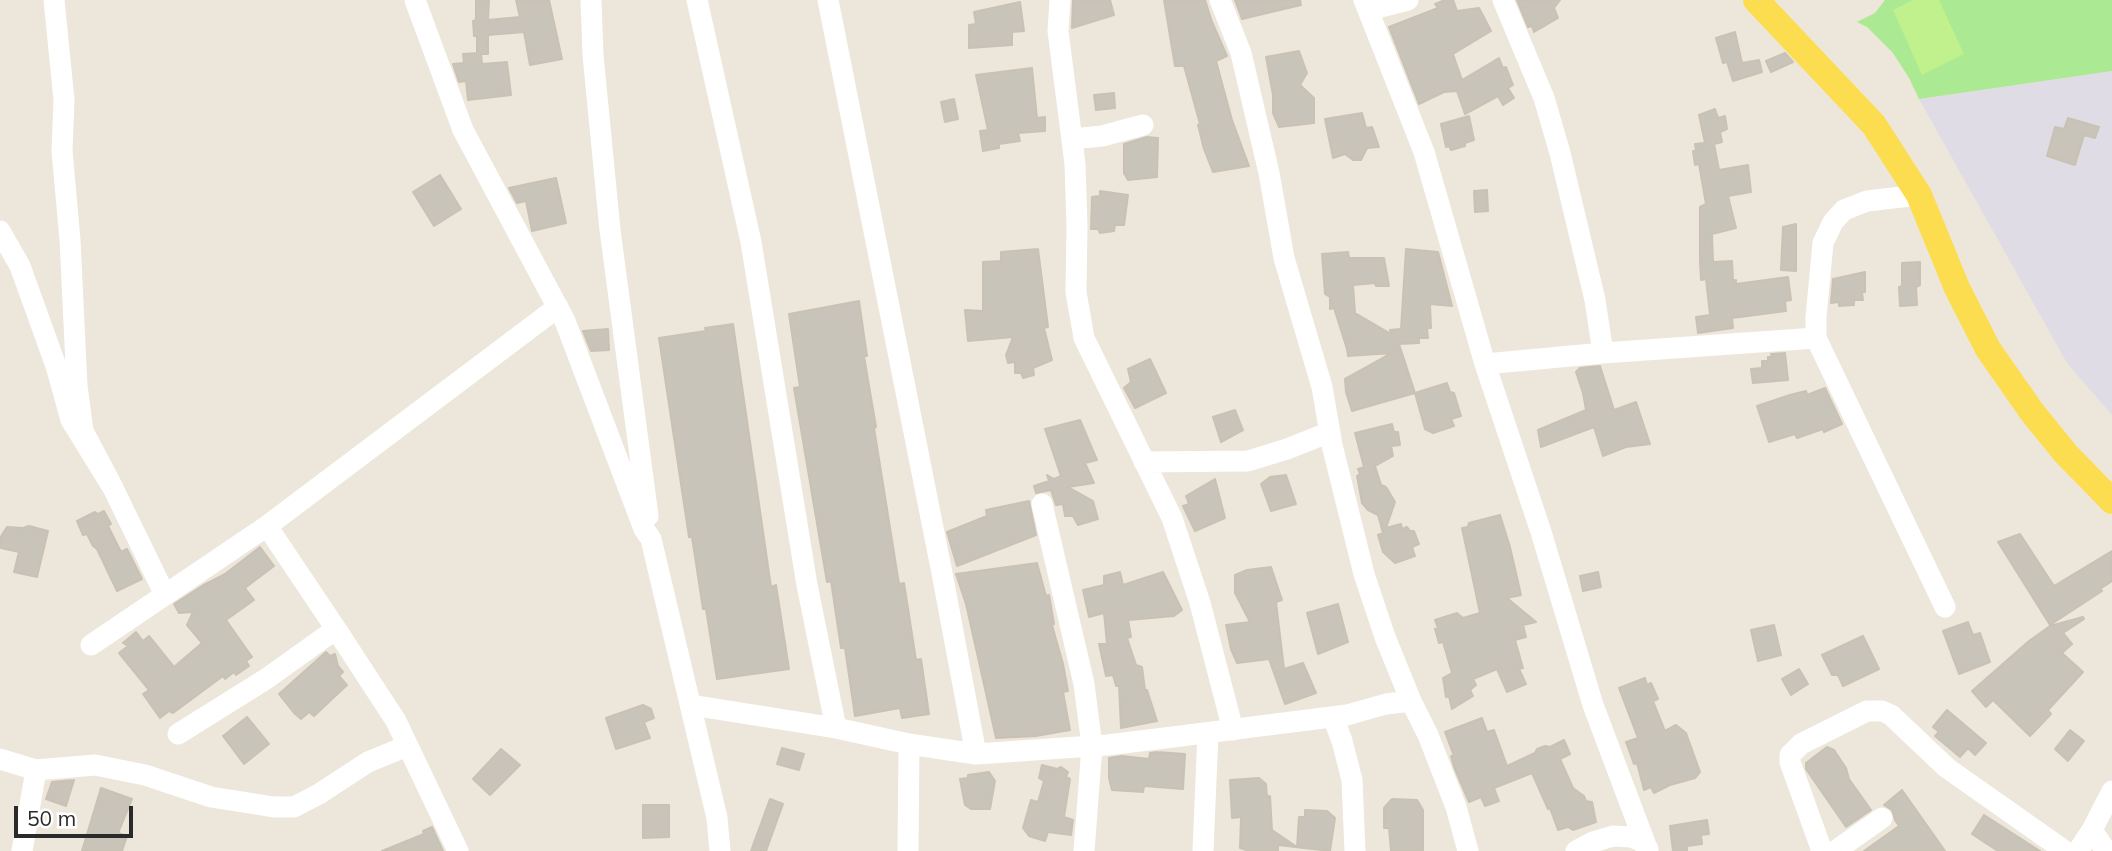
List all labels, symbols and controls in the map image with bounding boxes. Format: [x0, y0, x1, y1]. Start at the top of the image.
scale bar [18, 792, 136, 836]
text: 50 m [27, 805, 76, 831]

